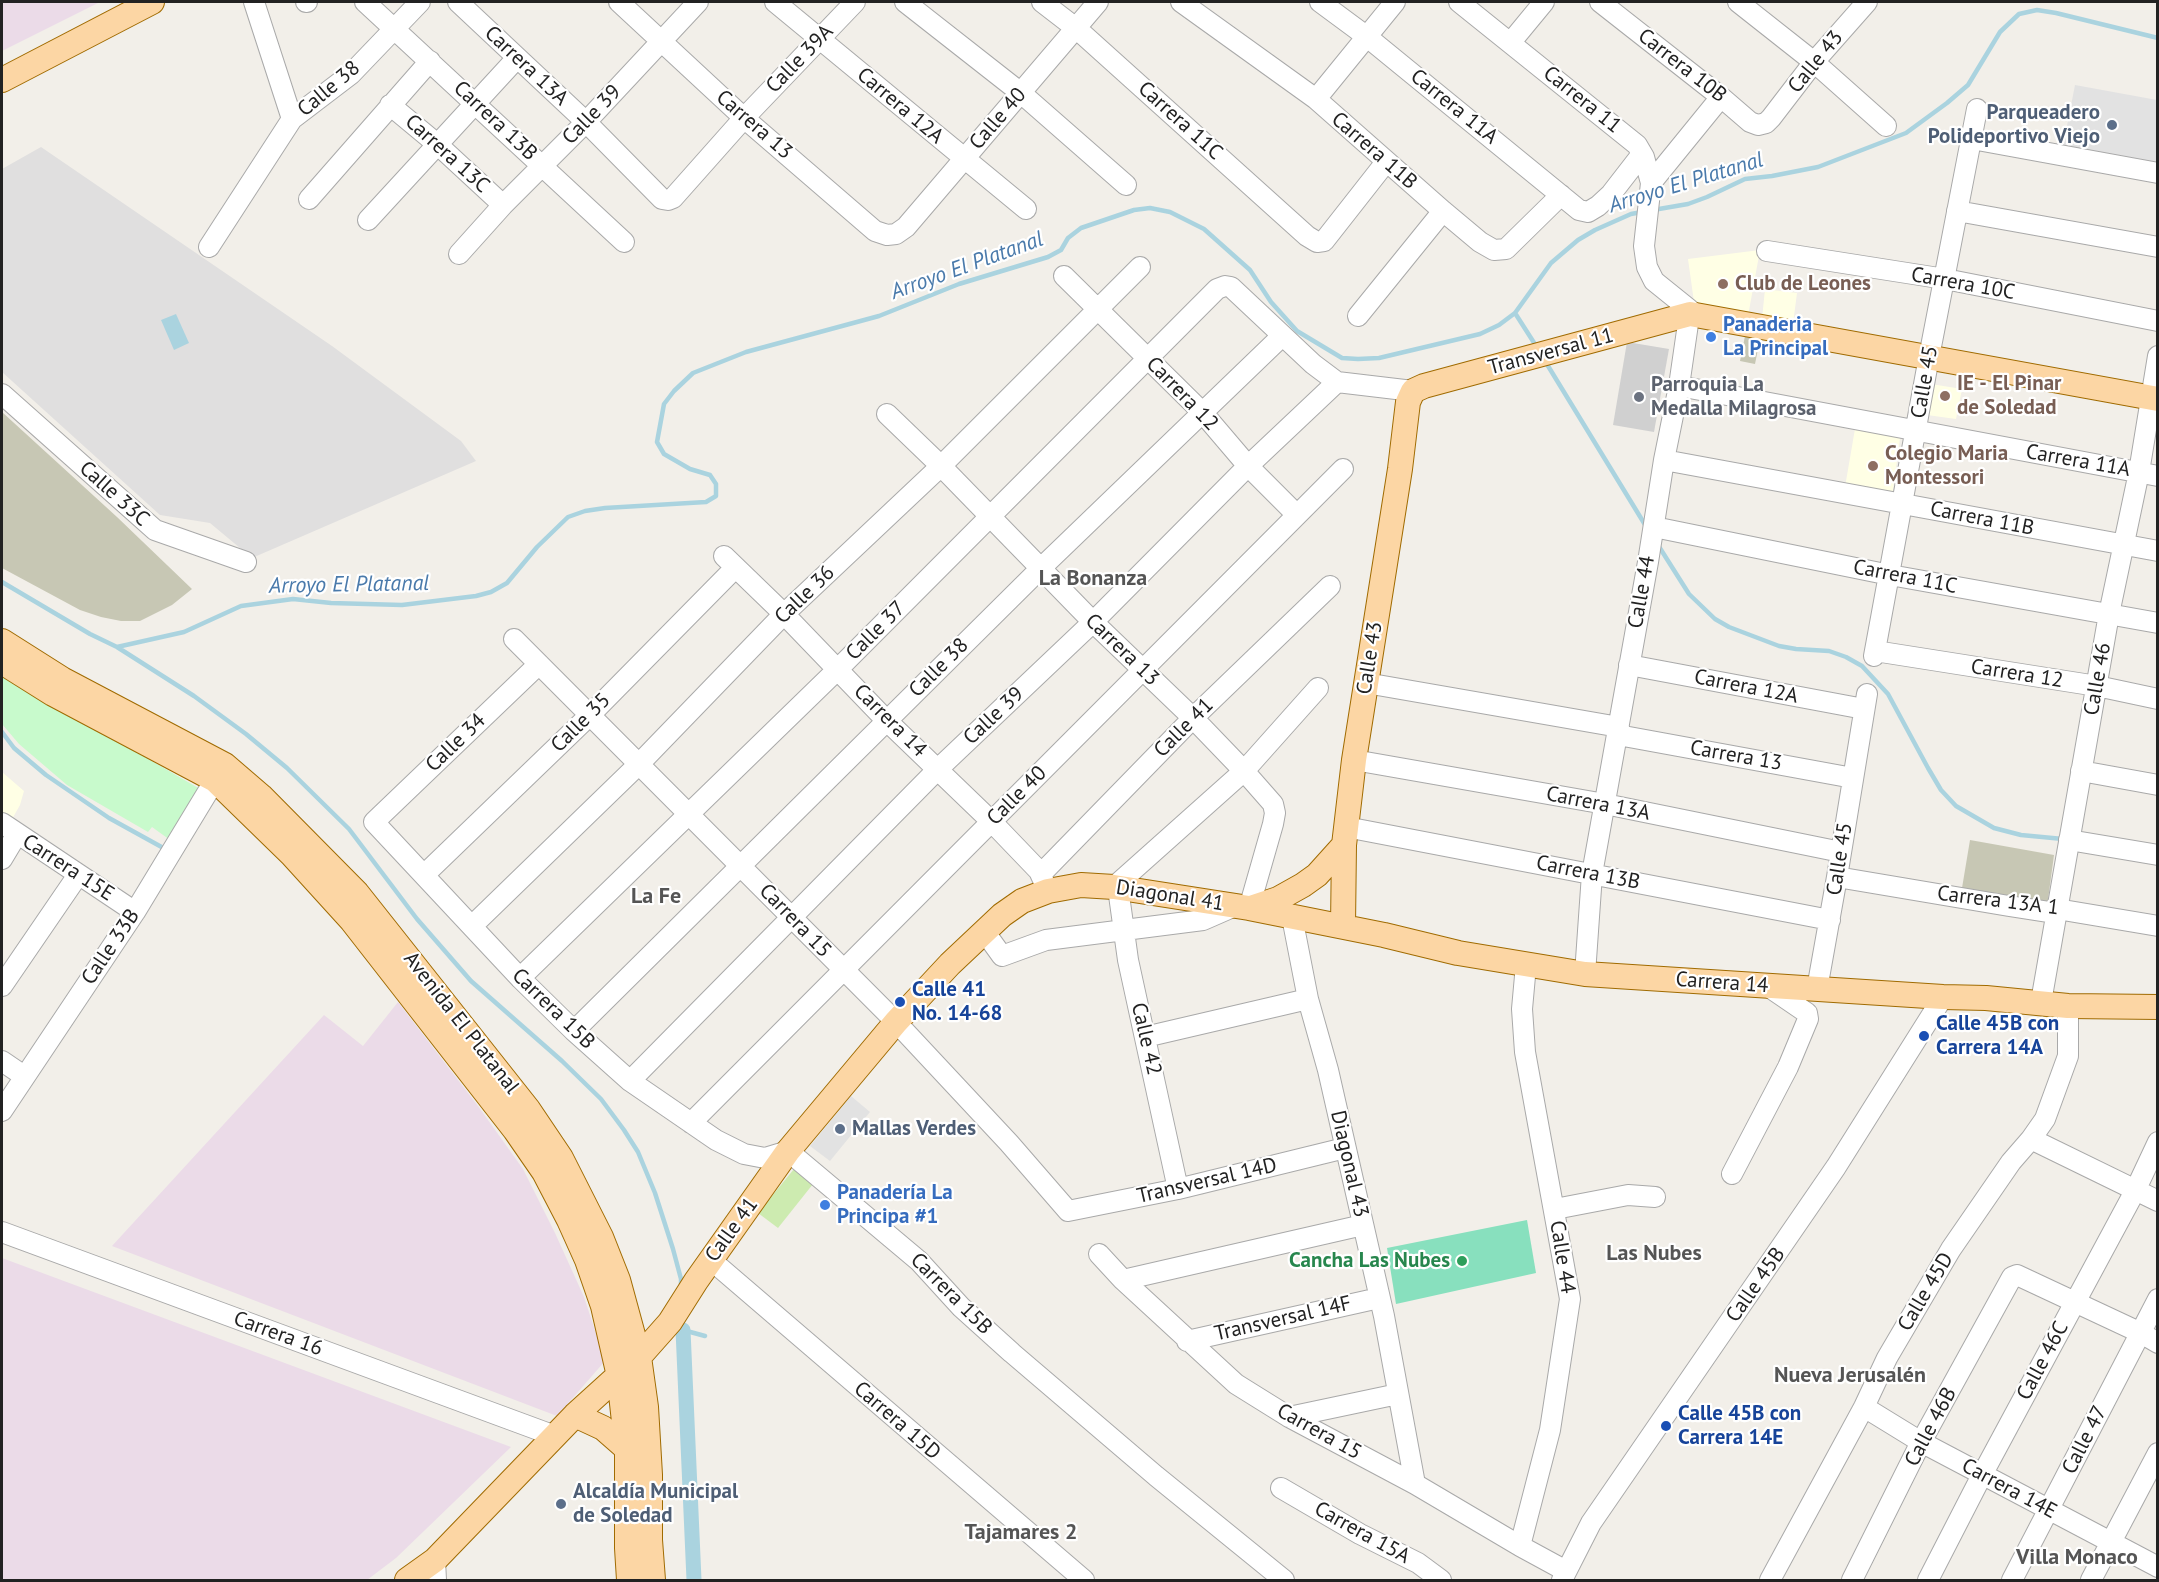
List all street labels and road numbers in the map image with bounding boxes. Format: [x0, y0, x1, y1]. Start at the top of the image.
street label: Calle 39A [761, 19, 839, 99]
street label: Carrera 13A [479, 21, 573, 111]
street label: Carrera 10B [1633, 24, 1731, 108]
street label: Calle 43 [1783, 26, 1849, 98]
street label: Calle 38 [293, 56, 365, 122]
street label: Carrera 11 [1538, 61, 1626, 139]
street label: Carrera 12A [852, 62, 948, 150]
street label: Carrera 11A [1405, 64, 1503, 150]
street label: Carrera 13B [448, 76, 542, 166]
street label: Carrera 11C [1133, 76, 1227, 166]
street label: Calle 39 [557, 80, 627, 150]
street label: Calle 40 [964, 83, 1032, 155]
street label: Carrera 13 [711, 85, 797, 165]
street label: Carrera 11B [1326, 107, 1422, 195]
street label: Carrera 13C [400, 109, 494, 199]
street label: Carrera 10C [1909, 262, 2017, 306]
street label: Transversal 11 [1485, 323, 1617, 381]
street label: Calle 45 [1906, 344, 1944, 420]
street label: Carrera 12 [1141, 352, 1223, 436]
street label: Carrera 11A [2024, 439, 2132, 483]
street label: Calle 33C [74, 456, 154, 532]
street label: Carrera 11B [1928, 497, 2036, 541]
street label: Calle 44 [1623, 554, 1661, 630]
street label: Carrera 11C [1851, 555, 1959, 599]
street label: Calle 36 [770, 560, 840, 630]
street label: Calle 37 [841, 596, 911, 666]
street label: Carrera 13 [1080, 609, 1164, 691]
street label: Calle 43 [1352, 620, 1388, 696]
street label: Calle 38 [904, 633, 974, 703]
street label: Calle 46 [2079, 641, 2117, 717]
street label: Carrera 12 [1969, 654, 2065, 694]
street label: Carrera 12A [1692, 665, 1800, 709]
street label: Carrera 14 [848, 679, 932, 763]
street label: Calle 39 [959, 682, 1029, 750]
street label: Calle 35 [546, 688, 616, 758]
street label: Calle 41 [1149, 693, 1219, 763]
street label: Calle 34 [421, 708, 491, 778]
street label: Carrera 13 [1688, 736, 1784, 776]
street label: Calle 40 [982, 761, 1052, 831]
street label: Carrera 13A [1544, 782, 1652, 826]
street label: Calle 45 [1822, 821, 1858, 897]
street label: Carrera 15E [17, 829, 119, 907]
street label: Carrera 13B [1534, 851, 1642, 895]
street label: Diagonal 41 [1114, 875, 1226, 917]
street label: Carrera 15 [754, 879, 836, 963]
street label: Carrera 13A 1 [1936, 881, 2060, 921]
street label: Calle 33B [77, 904, 145, 990]
street label: Avenida El Platanal [398, 947, 524, 1099]
street label: Carrera 15B [506, 963, 600, 1055]
street label: Carrera 14 [1675, 967, 1769, 999]
street label: Calle 42 [1125, 1000, 1167, 1078]
street label: Diagonal 43 [1324, 1108, 1374, 1220]
street label: Transversal 14D [1135, 1153, 1279, 1209]
street label: Calle 41 [700, 1193, 764, 1267]
street label: Calle 44 [1544, 1219, 1580, 1295]
street label: Calle 45B [1721, 1243, 1791, 1327]
street label: Carrera 15B [905, 1248, 997, 1340]
street label: Calle 45D [1893, 1248, 1959, 1336]
street label: Transversal 14F [1212, 1291, 1354, 1347]
street label: Carrera 16 [230, 1306, 326, 1362]
street label: Calle 46C [2012, 1317, 2074, 1405]
street label: Carrera 15D [848, 1376, 946, 1466]
street label: Calle 46B [1900, 1383, 1962, 1471]
street label: Carrera 15 [1272, 1398, 1366, 1466]
street label: Calle 47 [2057, 1402, 2113, 1478]
street label: Carrera 14E [1957, 1453, 2061, 1525]
street label: Carrera 15A [1310, 1496, 1414, 1570]

